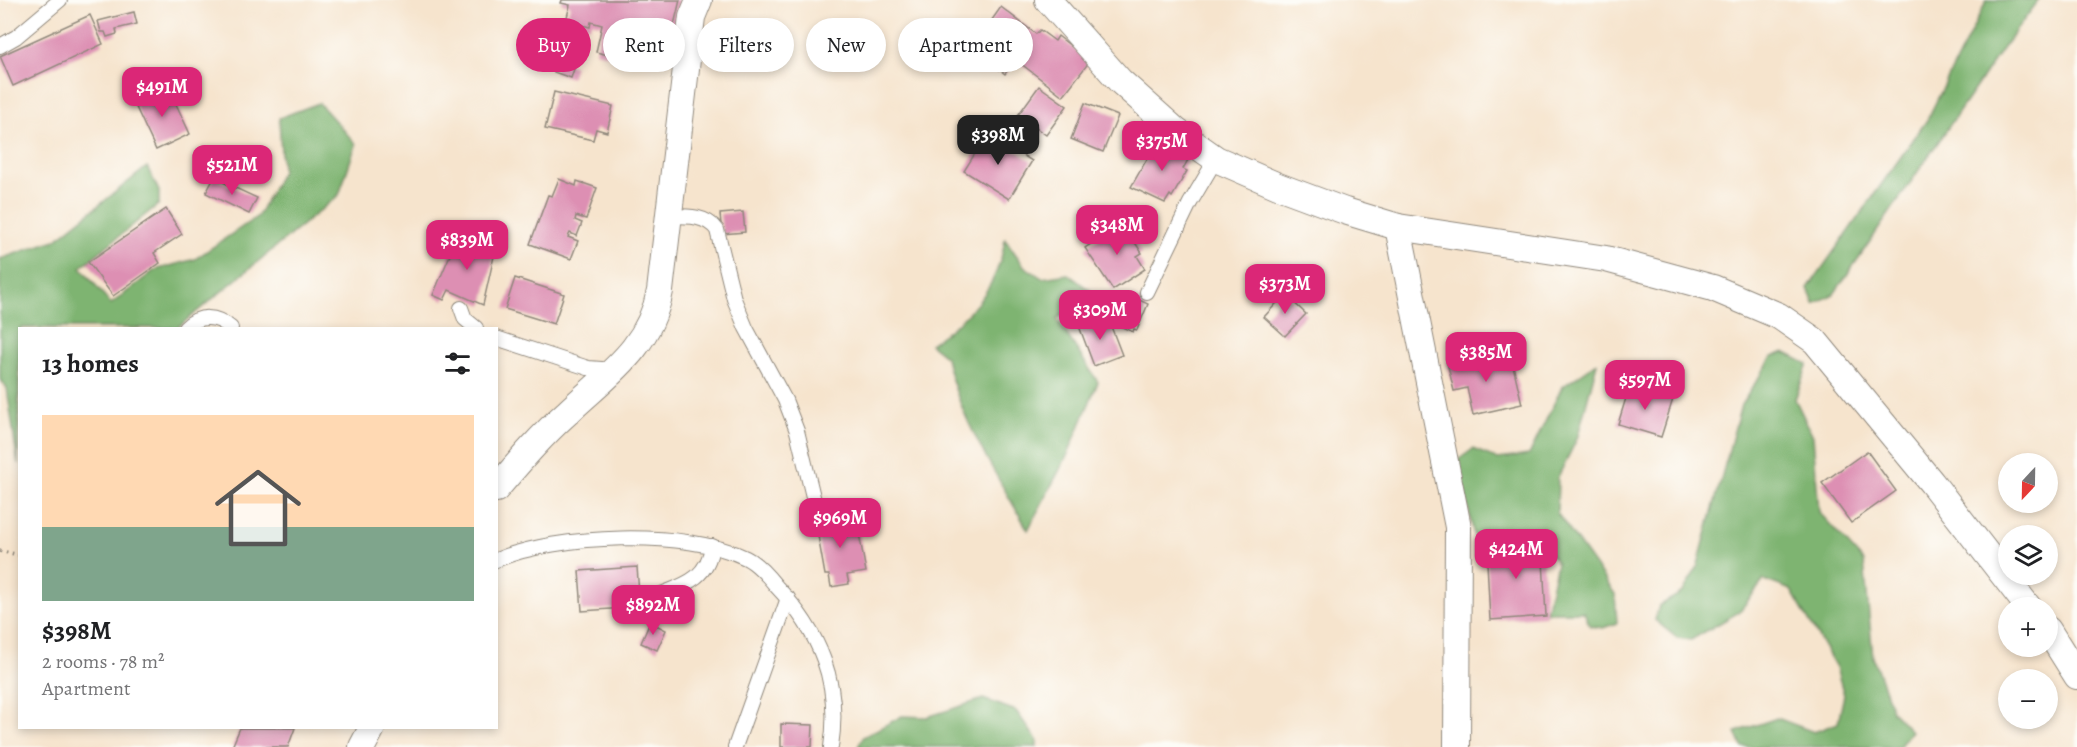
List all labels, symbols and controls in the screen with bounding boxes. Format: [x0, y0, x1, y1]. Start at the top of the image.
chip: Buy [516, 18, 591, 72]
chip: Rent [603, 18, 685, 72]
chip: Filters [697, 18, 794, 72]
chip: New [806, 18, 886, 72]
chip: Apartment [898, 18, 1033, 72]
pin: $491M [120, 67, 204, 118]
text: $491M [136, 73, 188, 100]
pin: $398M [956, 115, 1040, 166]
text: $398M [971, 121, 1025, 148]
pin: $375M [1120, 121, 1204, 172]
text: $375M [1136, 127, 1188, 154]
pin: $521M [190, 145, 274, 196]
text: $521M [206, 151, 258, 178]
pin: $348M [1075, 205, 1159, 256]
text: $348M [1090, 211, 1144, 238]
pin: $839M [425, 220, 509, 271]
text: $839M [440, 226, 494, 253]
pin: $373M [1243, 264, 1327, 315]
text: $373M [1259, 270, 1311, 297]
pin: $309M [1058, 290, 1142, 341]
text: $309M [1073, 296, 1127, 323]
pin: $385M [1444, 332, 1528, 383]
text: $385M [1460, 338, 1512, 365]
text: 13 homes [42, 346, 139, 381]
icon: filters [441, 347, 474, 380]
pin: $597M [1603, 360, 1687, 411]
text: $597M [1619, 366, 1671, 393]
north arrow [1998, 453, 2058, 513]
map controls [1998, 453, 2058, 729]
icon: home [204, 454, 312, 562]
pin: $969M [798, 498, 882, 549]
text: $969M [813, 504, 867, 531]
button: layers [1998, 525, 2058, 585]
pin: $424M [1474, 529, 1558, 580]
text: $424M [1489, 535, 1543, 562]
pin: $892M [611, 585, 695, 636]
text: $892M [626, 591, 680, 618]
button: + [1998, 597, 2058, 657]
text: $398M [42, 613, 112, 648]
text: 2 rooms · 78 m² [42, 648, 165, 675]
button: − [1998, 669, 2058, 729]
text: Apartment [42, 675, 131, 702]

